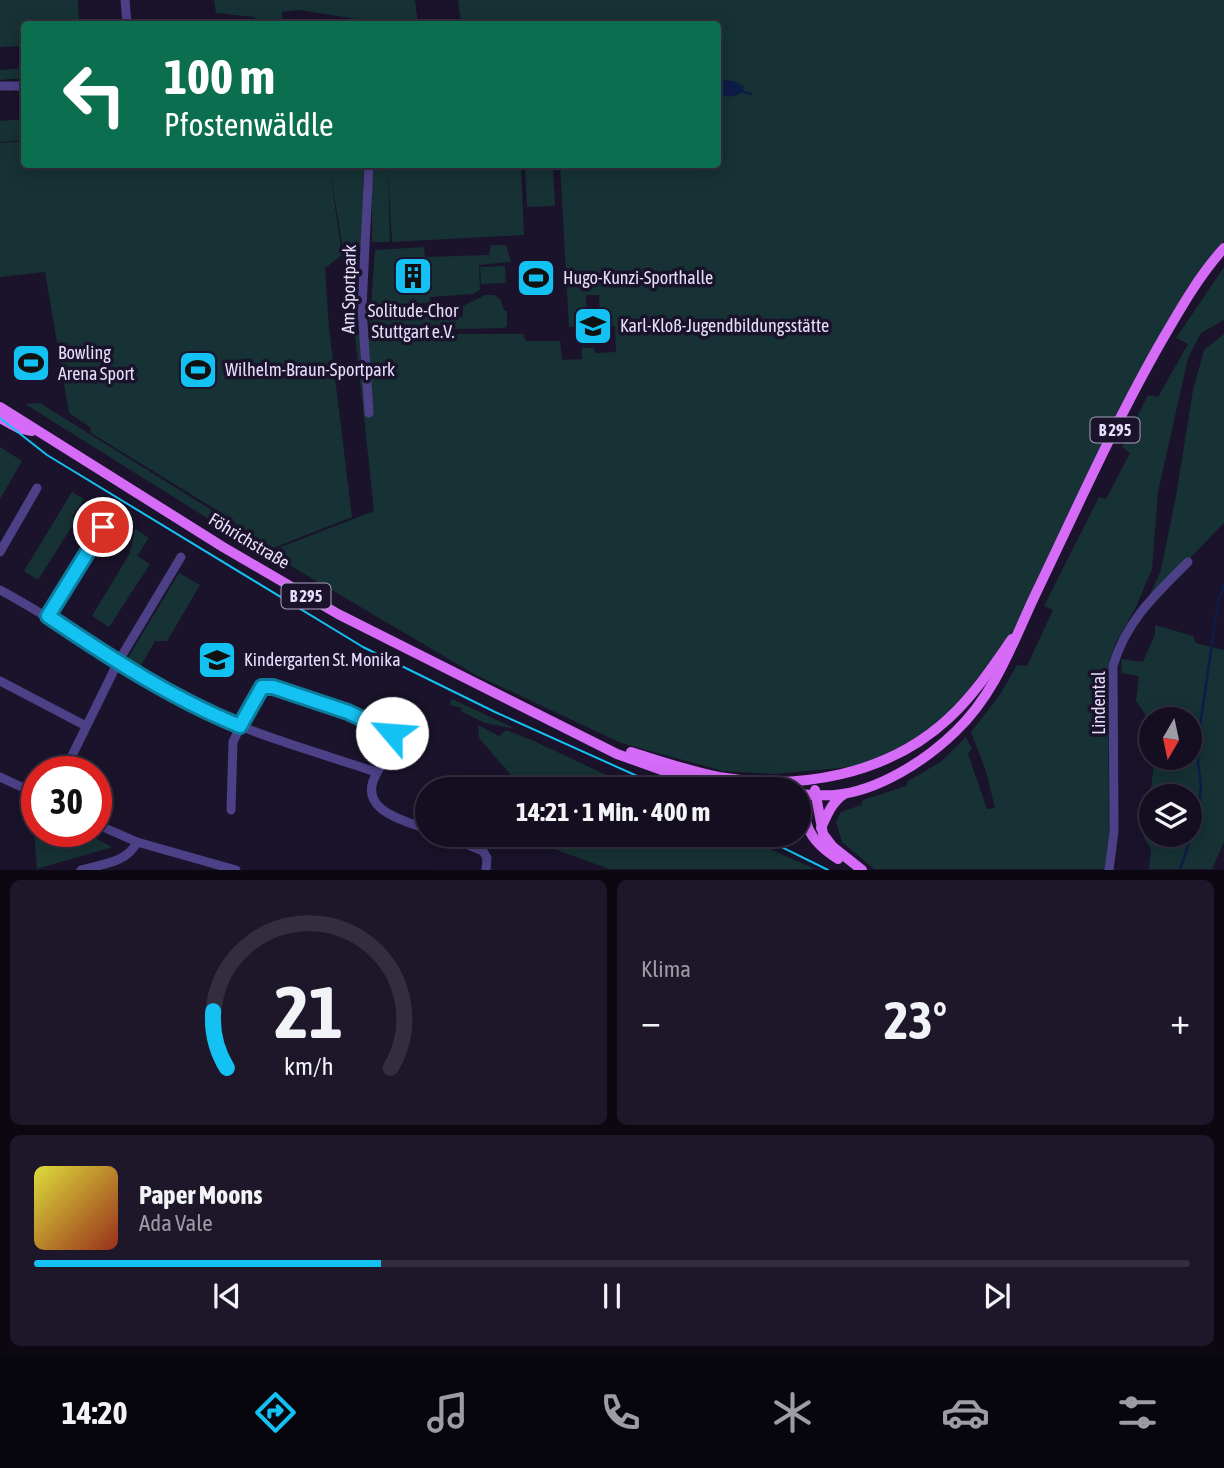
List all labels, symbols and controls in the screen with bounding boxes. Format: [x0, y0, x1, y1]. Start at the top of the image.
text: 100 m [164, 48, 275, 104]
icon: left [49, 49, 140, 140]
text: Pfostenwäldle [164, 106, 333, 143]
street label: Am Sportpark [337, 244, 360, 334]
building icon: Solitude-Chor Stuttgart e.V. [392, 255, 434, 297]
sports icon: Hugo-Kunzi-Sporthalle [515, 257, 557, 299]
place label: Hugo-Kunzi-Sporthalle [563, 267, 713, 288]
place label: Solitude-Chor Stuttgart e.V. [368, 300, 459, 342]
school or university icon: Karl-Kloß-Jugendbildungsstätte [572, 305, 614, 347]
place label: Karl-Kloß-Jugendbildungsstätte [620, 315, 829, 336]
sports icon: Bowling Arena Sport [10, 342, 52, 384]
place label: Bowling Arena Sport [58, 342, 135, 384]
sports icon: Wilhelm-Braun-Sportpark [177, 349, 219, 391]
place label: Wilhelm-Braun-Sportpark [225, 359, 395, 380]
road number: B 295 [1090, 418, 1140, 442]
pin [73, 497, 133, 557]
icon: arrive [84, 508, 122, 546]
street label: Föhrichstraße [205, 508, 293, 573]
road number: B 295 [282, 583, 330, 608]
school or university icon: Kindergarten St. Monika [196, 639, 238, 681]
place label: Kindergarten St. Monika [244, 649, 401, 670]
street label: Lindental [1088, 671, 1109, 735]
position arrow [355, 696, 429, 770]
north arrow [1139, 707, 1202, 770]
map controls [1139, 707, 1202, 847]
speed limit sign: 30 [21, 756, 112, 847]
button: layers [1139, 784, 1202, 847]
text: 14:21 · 1 Min. · 400 m [516, 797, 710, 827]
text: Klima [641, 956, 691, 982]
text: 21 [274, 971, 343, 1054]
text: 23° [884, 990, 947, 1050]
text: − [641, 999, 661, 1042]
text: + [1170, 999, 1190, 1042]
text: km/h [284, 1052, 333, 1080]
text: Paper Moons [139, 1180, 262, 1210]
text: Ada Vale [139, 1210, 213, 1236]
icon: previous [208, 1277, 246, 1315]
icon: pause [593, 1277, 631, 1315]
icon: next [978, 1277, 1016, 1315]
icon: directions [251, 1388, 300, 1437]
icon: music [423, 1388, 472, 1437]
icon: phone [596, 1388, 645, 1437]
icon: climate [768, 1388, 817, 1437]
icon: car [941, 1388, 990, 1437]
icon: filters [1113, 1388, 1162, 1437]
text: 14:20 [62, 1394, 128, 1431]

